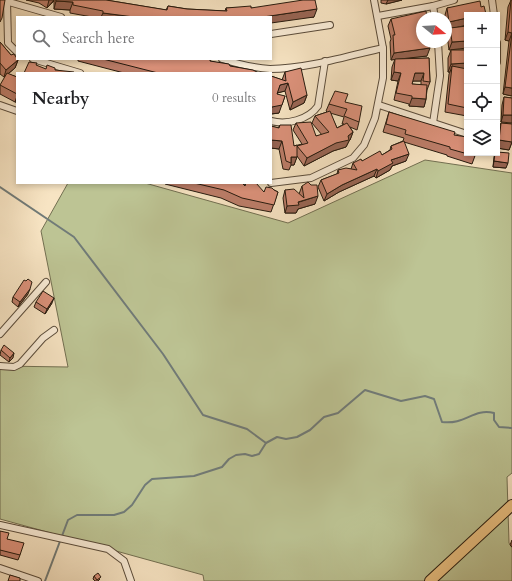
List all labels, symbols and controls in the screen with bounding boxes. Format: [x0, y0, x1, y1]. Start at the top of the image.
north arrow [416, 12, 452, 48]
map controls [464, 12, 500, 156]
button: + [464, 12, 500, 48]
search box [16, 16, 272, 60]
icon: search [30, 27, 52, 49]
text: Search here [62, 28, 135, 48]
button: − [464, 48, 500, 84]
button: locate [464, 84, 500, 120]
text: Nearby [32, 87, 89, 110]
text: 0 results [212, 89, 256, 107]
button: layers [464, 120, 500, 156]

